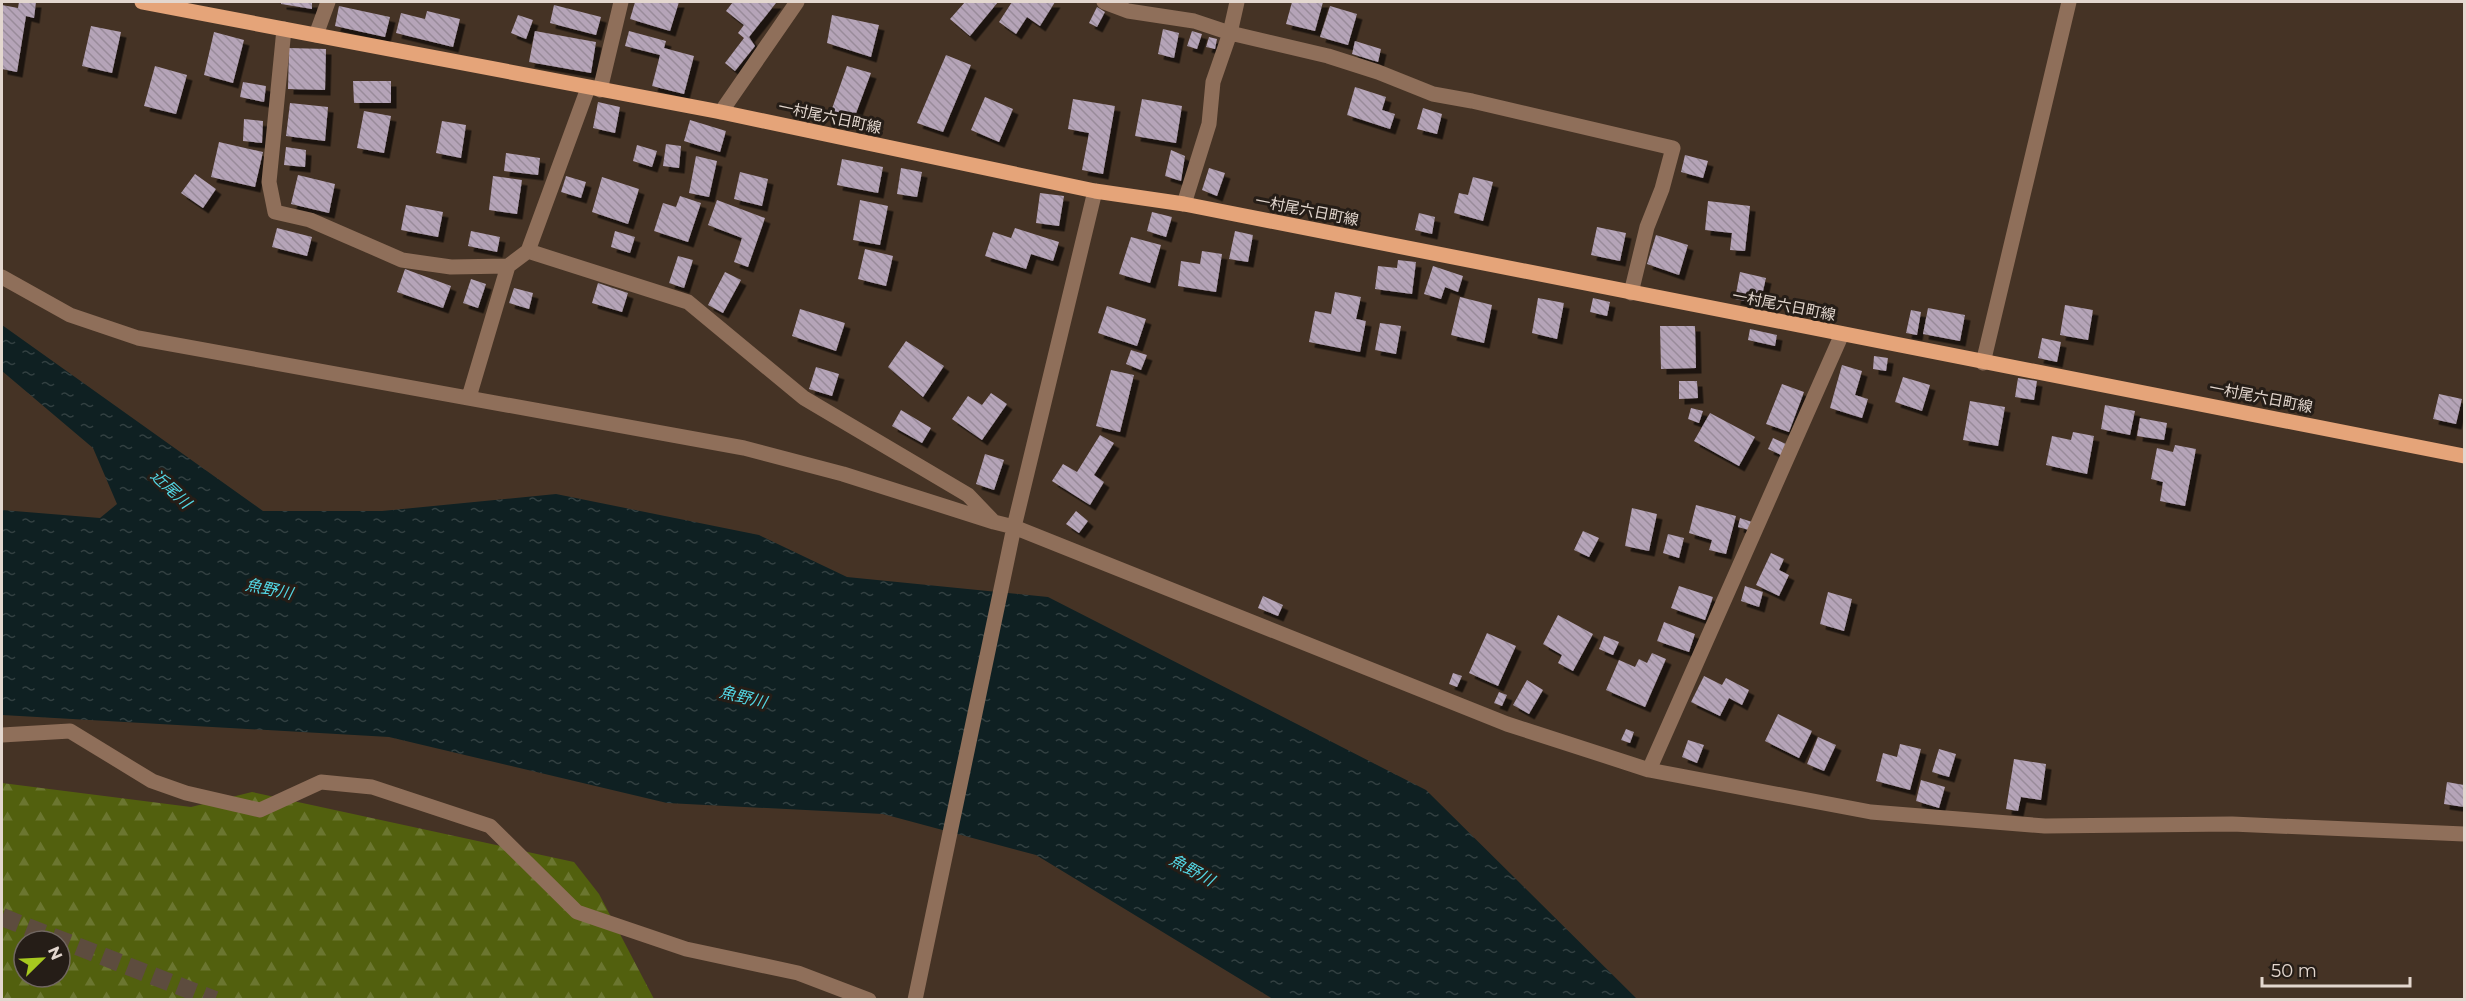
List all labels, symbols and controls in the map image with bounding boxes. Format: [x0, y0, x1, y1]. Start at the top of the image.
street label: 一村尾六日町線 [777, 97, 883, 137]
street label: 一村尾六日町線 [1254, 191, 1360, 229]
street label: 一村尾六日町線 [1731, 286, 1837, 324]
street label: 一村尾六日町線 [2208, 378, 2314, 416]
water label: 近尾川 [147, 466, 196, 514]
water label: 魚野川 [244, 575, 296, 604]
water label: 魚野川 [717, 682, 771, 713]
water label: 魚野川 [1166, 850, 1219, 891]
north arrow [12, 929, 72, 989]
text: N [44, 943, 67, 963]
scale bar [2262, 950, 2410, 988]
text: 50 m [2271, 960, 2317, 982]

